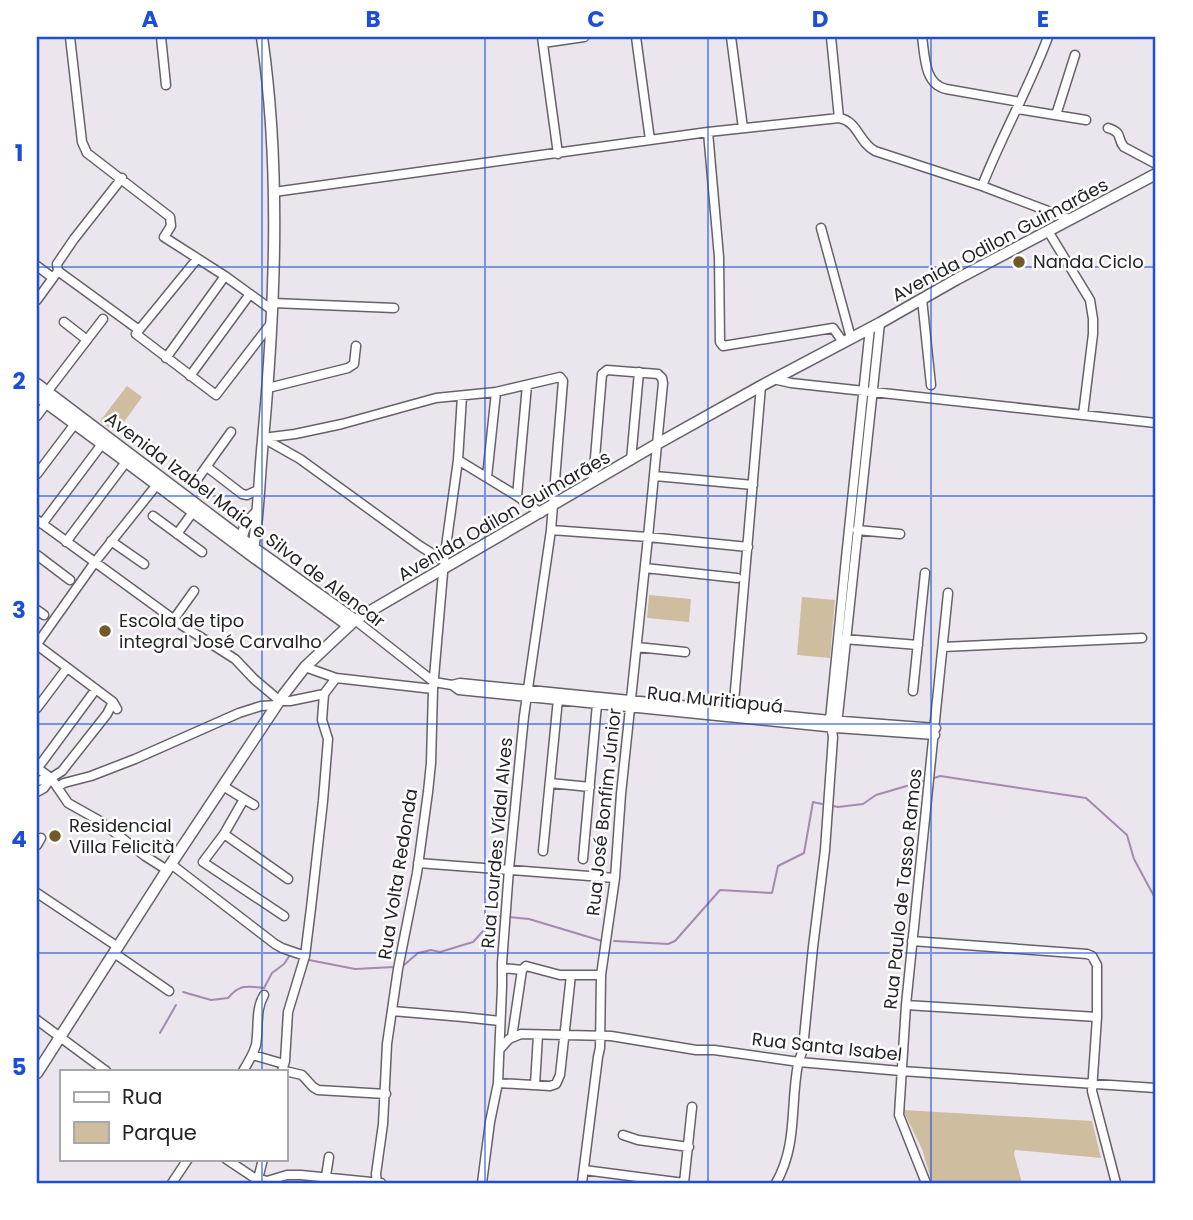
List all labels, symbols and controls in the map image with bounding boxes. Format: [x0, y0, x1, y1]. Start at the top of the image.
text: A [142, 3, 159, 35]
text: B [365, 3, 381, 35]
text: C [587, 3, 605, 35]
text: D [812, 3, 828, 35]
text: E [1037, 3, 1049, 35]
text: 1 [15, 137, 23, 169]
street label: Avenida Odilon Guimarães [887, 172, 1112, 307]
place label: Nanda Ciclo [1033, 249, 1144, 274]
marker: Nanda Ciclo [1011, 254, 1027, 270]
text: 2 [12, 365, 26, 397]
street label: Avenida Izabel Maia e Silva de Alencar [100, 406, 391, 633]
street label: Avenida Odilon Guimarães [393, 444, 615, 587]
text: 3 [12, 594, 26, 626]
place label: Escola de tipo integral José Carvalho [119, 608, 322, 654]
marker: Escola de tipo integral José Carvalho [97, 623, 113, 639]
street label: Rua Muritiapuá [646, 680, 784, 719]
street label: Rua José Bonfim Júnior [580, 706, 627, 917]
street label: Rua Lourdes Vídal Alves [475, 736, 518, 950]
street label: Rua Paulo de Tasso Ramos [877, 767, 928, 1011]
street label: Rua Volta Redonda [372, 787, 423, 961]
place label: Residencial Villa Felicità [69, 813, 175, 859]
text: 4 [11, 823, 27, 855]
marker: Residencial Villa Felicità [47, 828, 63, 844]
street label: Rua Santa Isabel [751, 1026, 903, 1067]
text: 5 [12, 1051, 26, 1083]
legend [60, 1070, 287, 1160]
text: Rua [122, 1082, 162, 1111]
text: Parque [122, 1118, 197, 1147]

